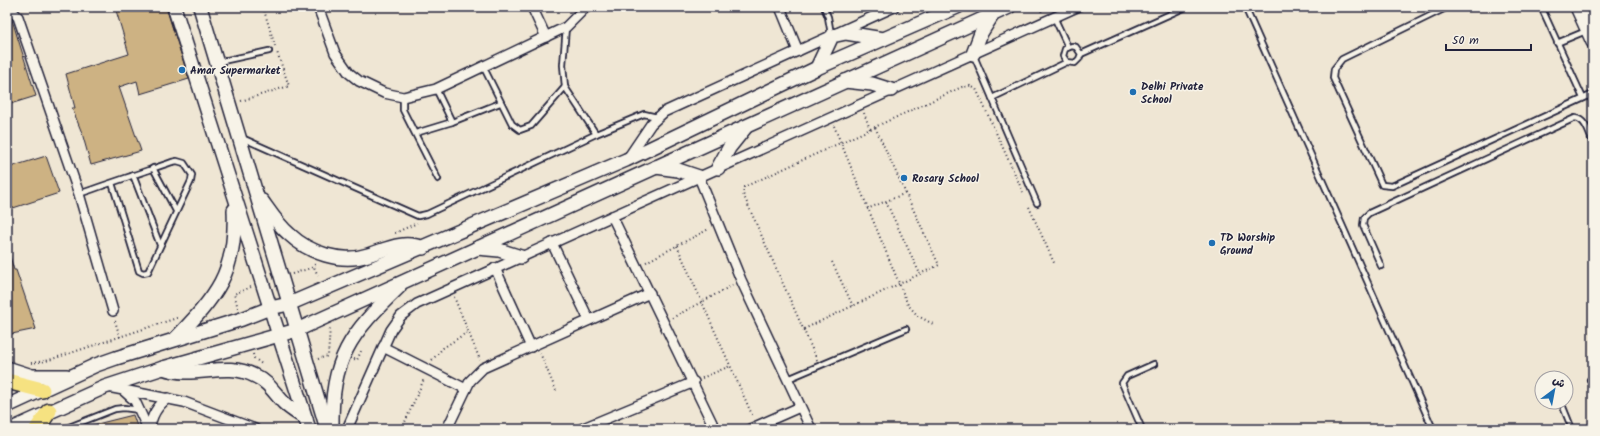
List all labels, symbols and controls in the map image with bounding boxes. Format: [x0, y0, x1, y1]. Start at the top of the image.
scale bar [1446, 26, 1531, 52]
text: 50 m [1452, 31, 1479, 50]
place label: Amar Supermarket [190, 62, 282, 80]
marker: Amar Supermarket [177, 65, 187, 75]
place label: Delhi Private School [1141, 78, 1204, 109]
marker: Delhi Private School [1128, 87, 1138, 97]
place label: Rosary School [912, 170, 979, 188]
marker: Rosary School [899, 173, 909, 183]
place label: TD Worship Ground [1220, 229, 1275, 260]
marker: TD Worship Ground [1207, 238, 1217, 248]
north arrow [1534, 370, 1574, 410]
text: ش [1549, 372, 1569, 393]

